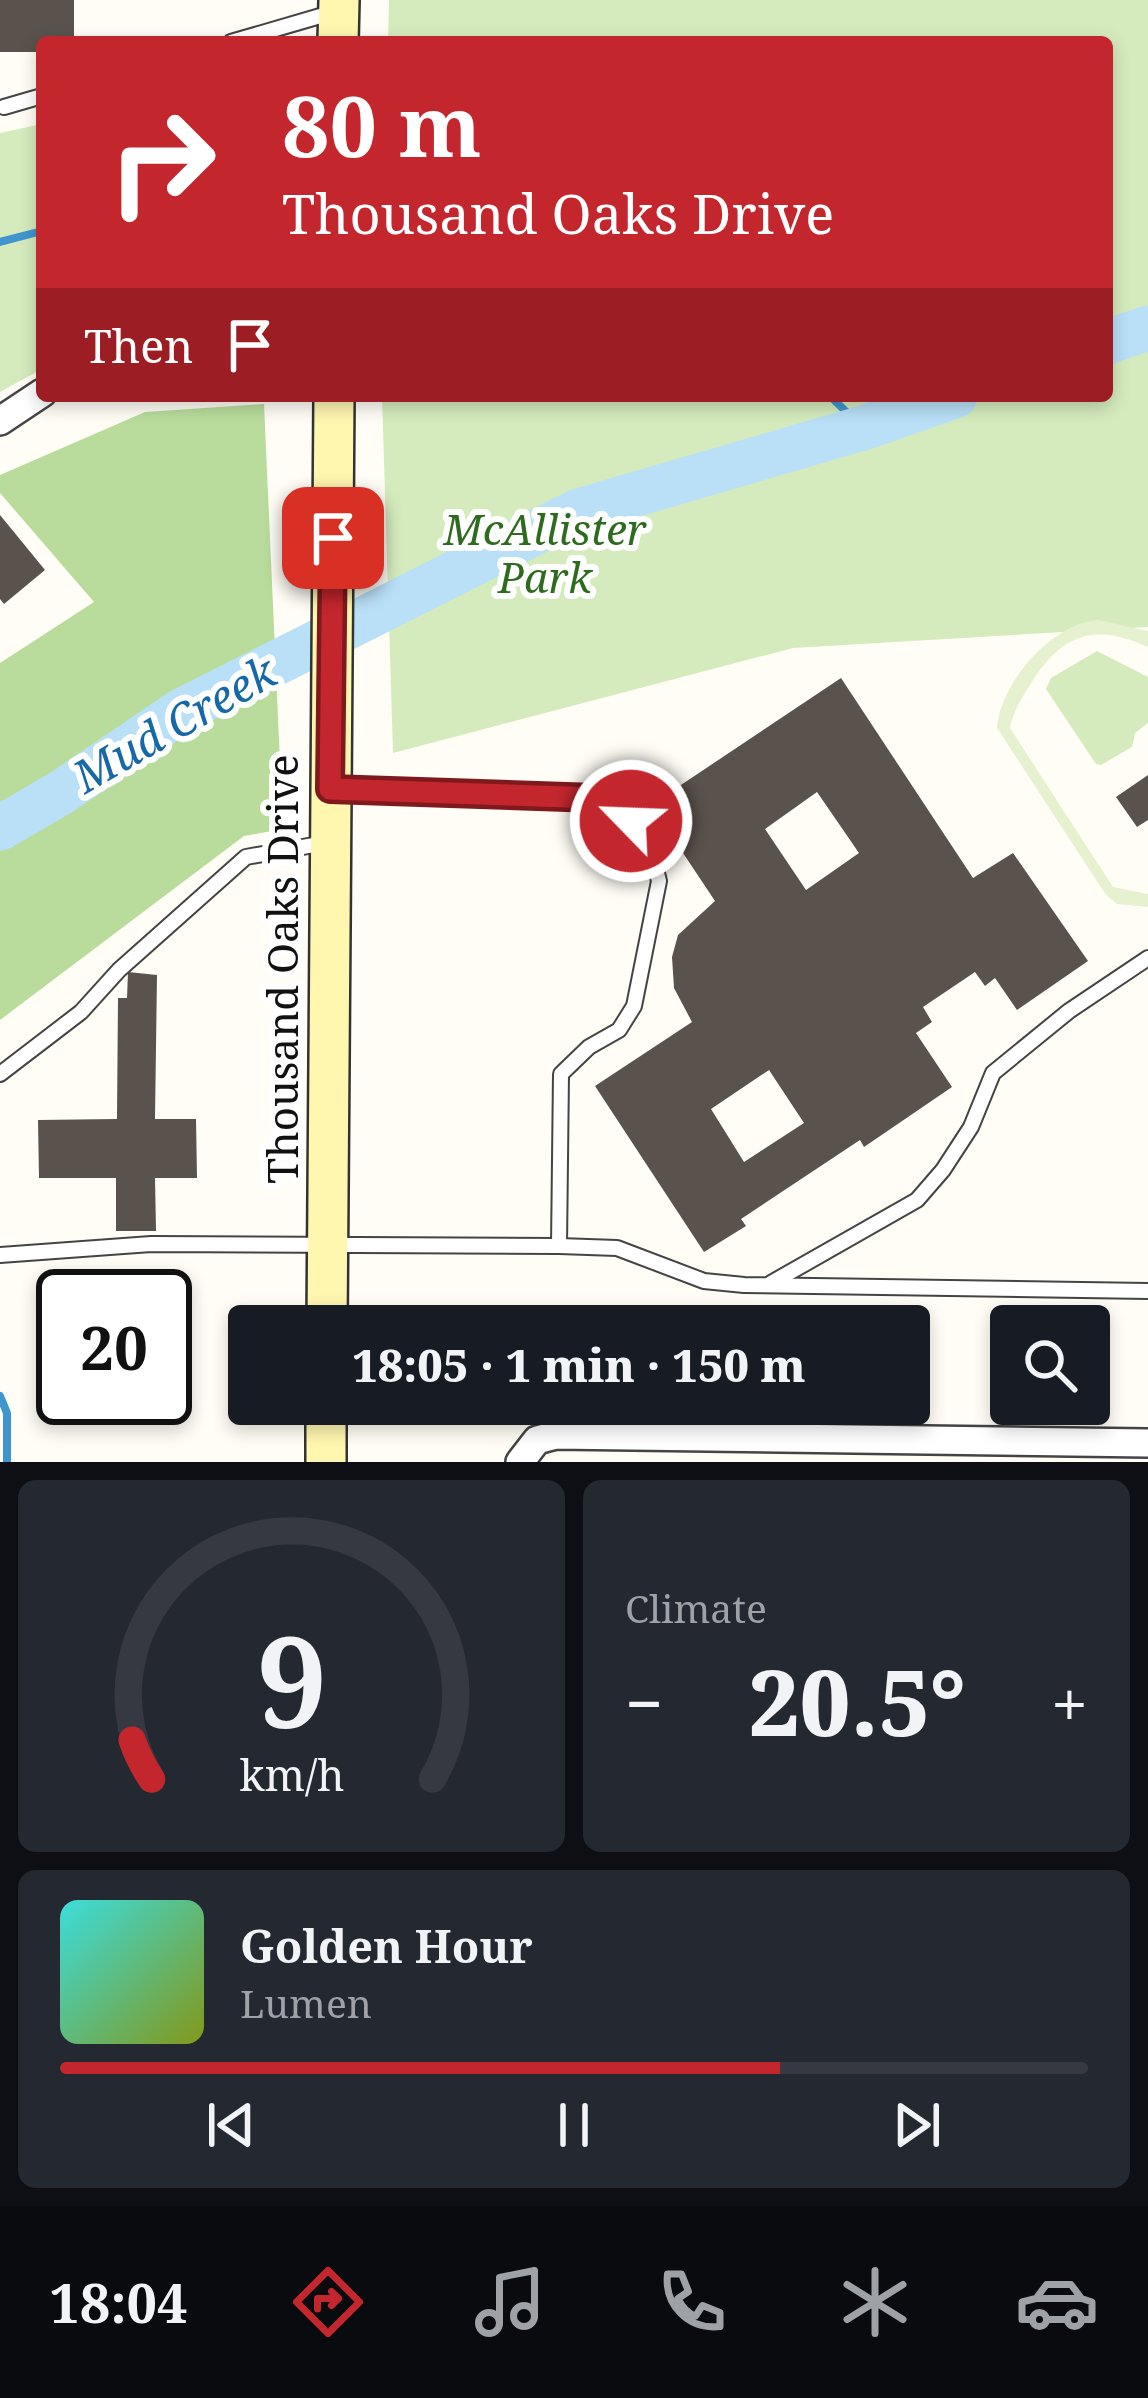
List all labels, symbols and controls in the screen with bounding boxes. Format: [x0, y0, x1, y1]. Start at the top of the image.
text: 80 m [282, 67, 482, 182]
icon: right [84, 84, 240, 240]
text: Thousand Oaks Drive [282, 176, 834, 250]
icon: arrive [217, 312, 283, 378]
text: Then [84, 315, 193, 376]
pin [282, 487, 384, 589]
park label: McAllister Park [442, 500, 647, 605]
icon: arrive [300, 505, 366, 571]
water label: Mud Creek [60, 640, 288, 806]
street label: Thousand Oaks Drive [253, 754, 310, 1184]
position arrow [568, 758, 694, 884]
speed limit sign: 20 [36, 1269, 192, 1425]
map controls [990, 1305, 1110, 1425]
button: search [990, 1305, 1110, 1425]
text: 18:05 · 1 min · 150 m [352, 1334, 806, 1395]
text: Climate [625, 1581, 767, 1634]
text: 9 [256, 1595, 327, 1765]
text: 20.5° [749, 1640, 966, 1762]
text: − [625, 1657, 663, 1747]
text: + [1051, 1657, 1088, 1747]
text: km/h [239, 1745, 344, 1804]
text: Golden Hour [240, 1915, 533, 1976]
text: Lumen [240, 1976, 372, 2029]
icon: previous [198, 2092, 264, 2158]
icon: pause [541, 2092, 607, 2158]
icon: next [884, 2092, 950, 2158]
icon: directions [286, 2260, 370, 2344]
icon: music [468, 2260, 552, 2344]
icon: phone [650, 2260, 734, 2344]
icon: climate [833, 2260, 917, 2344]
icon: car [1015, 2260, 1099, 2344]
text: 18:04 [49, 2265, 188, 2339]

